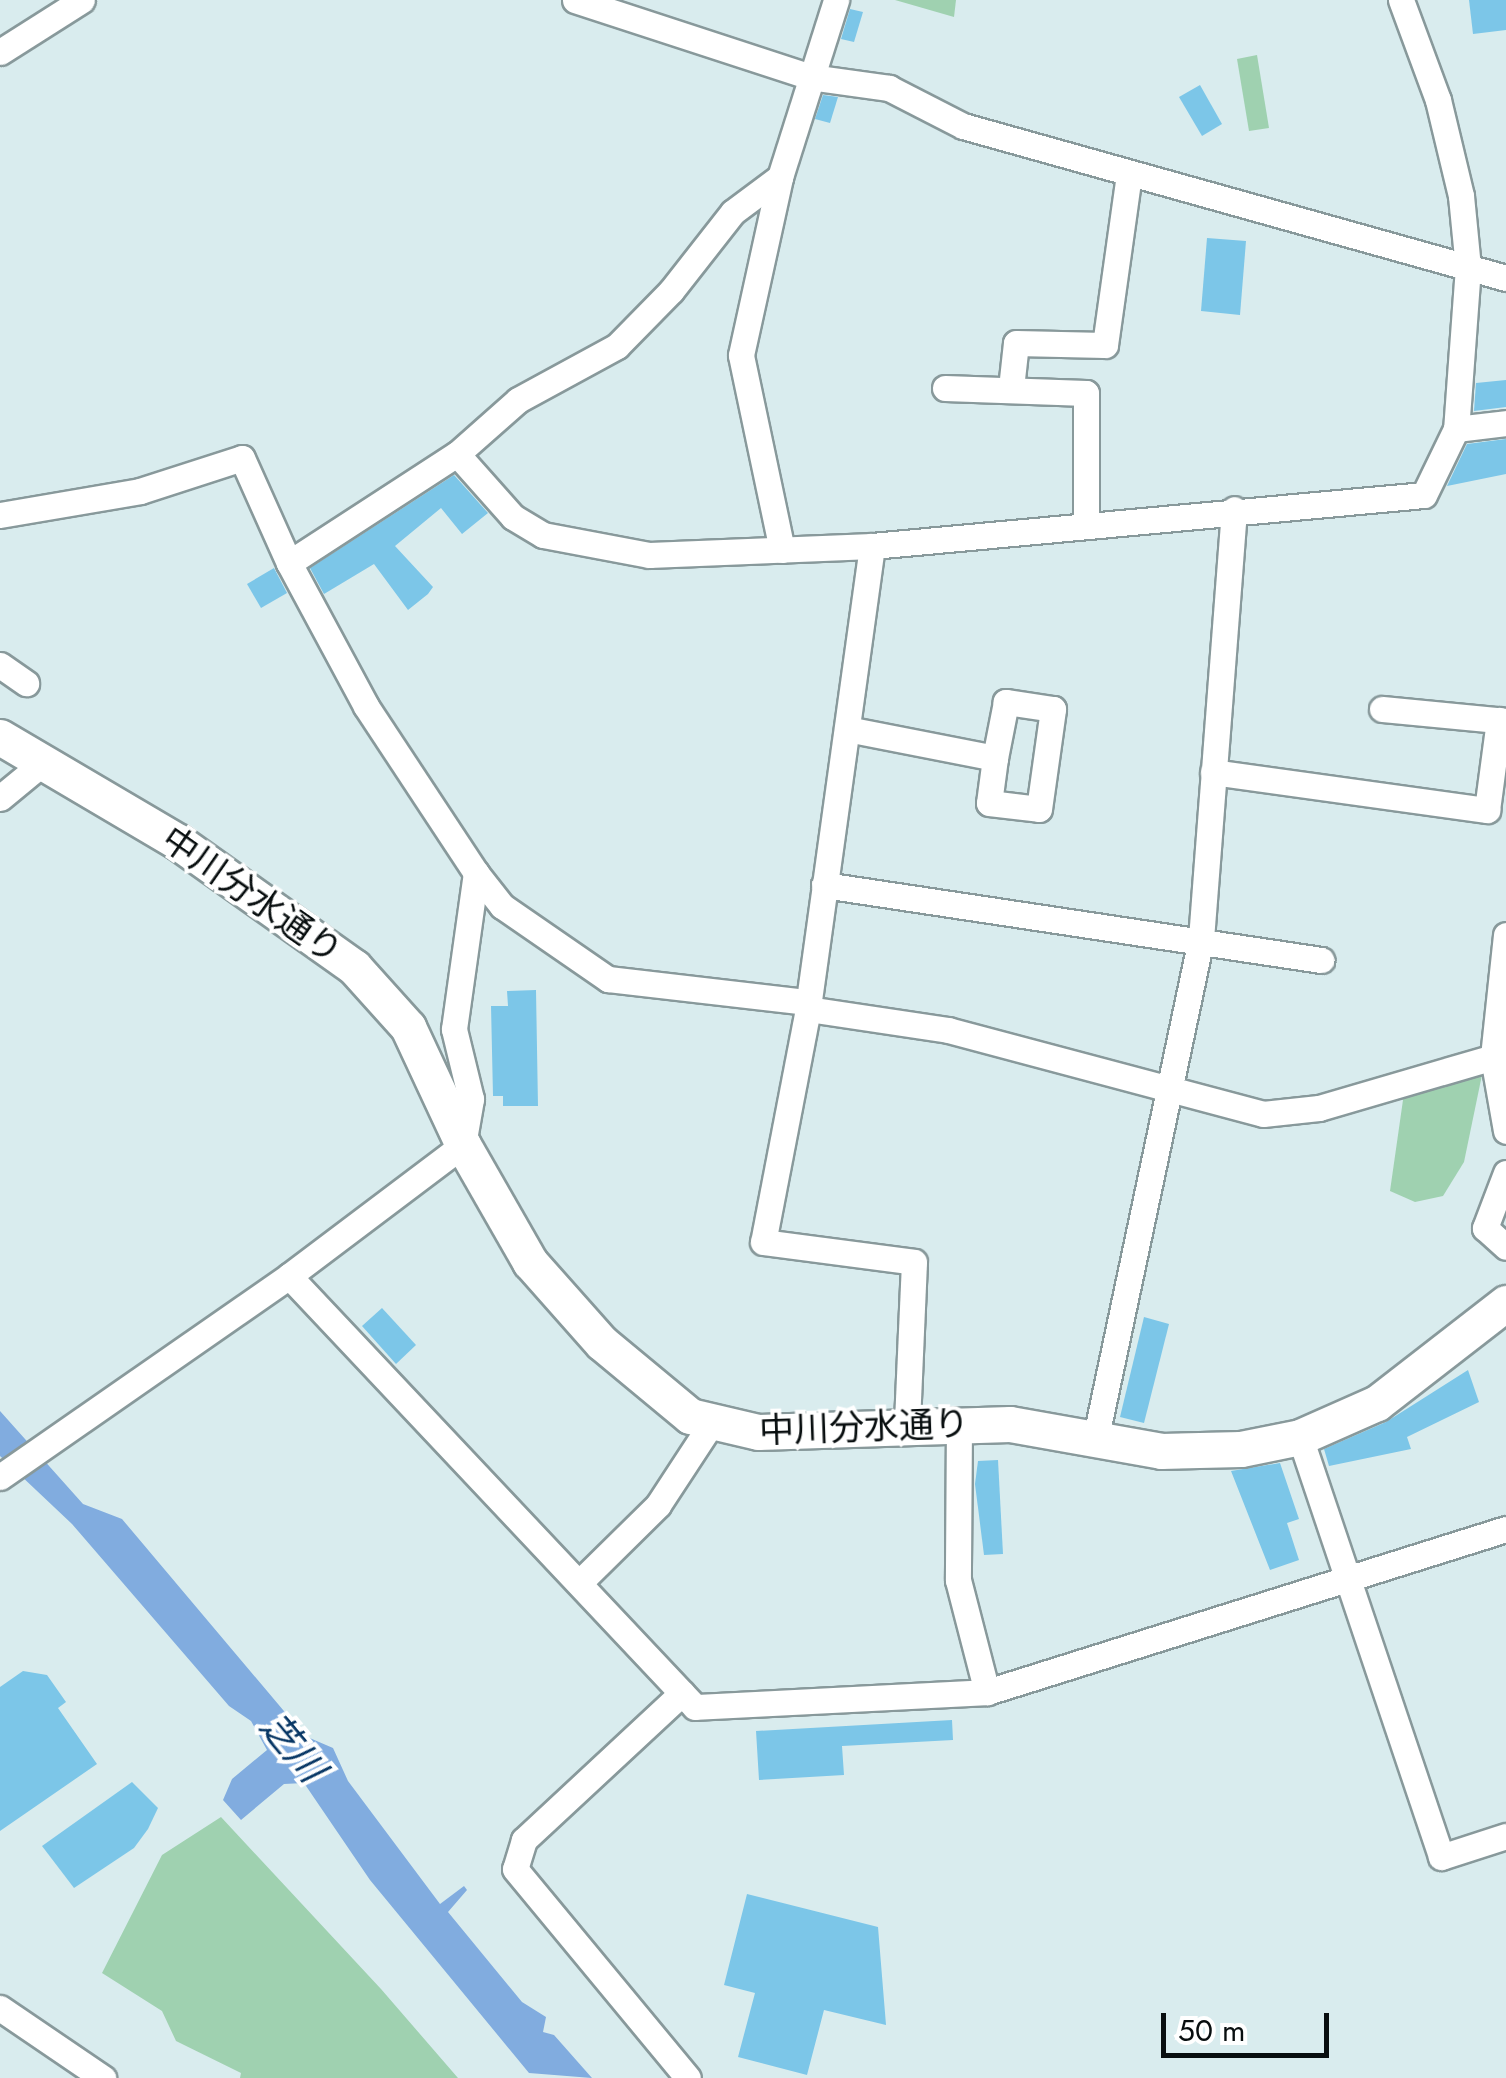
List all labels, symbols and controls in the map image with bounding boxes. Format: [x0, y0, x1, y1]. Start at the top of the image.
street label: 中川分水通り [154, 818, 350, 972]
street label: 中川分水通り [758, 1402, 970, 1452]
water label: 芝川 [251, 1703, 335, 1791]
scale bar [1166, 1993, 1334, 2055]
text: 50 m [1178, 2009, 1245, 2052]

